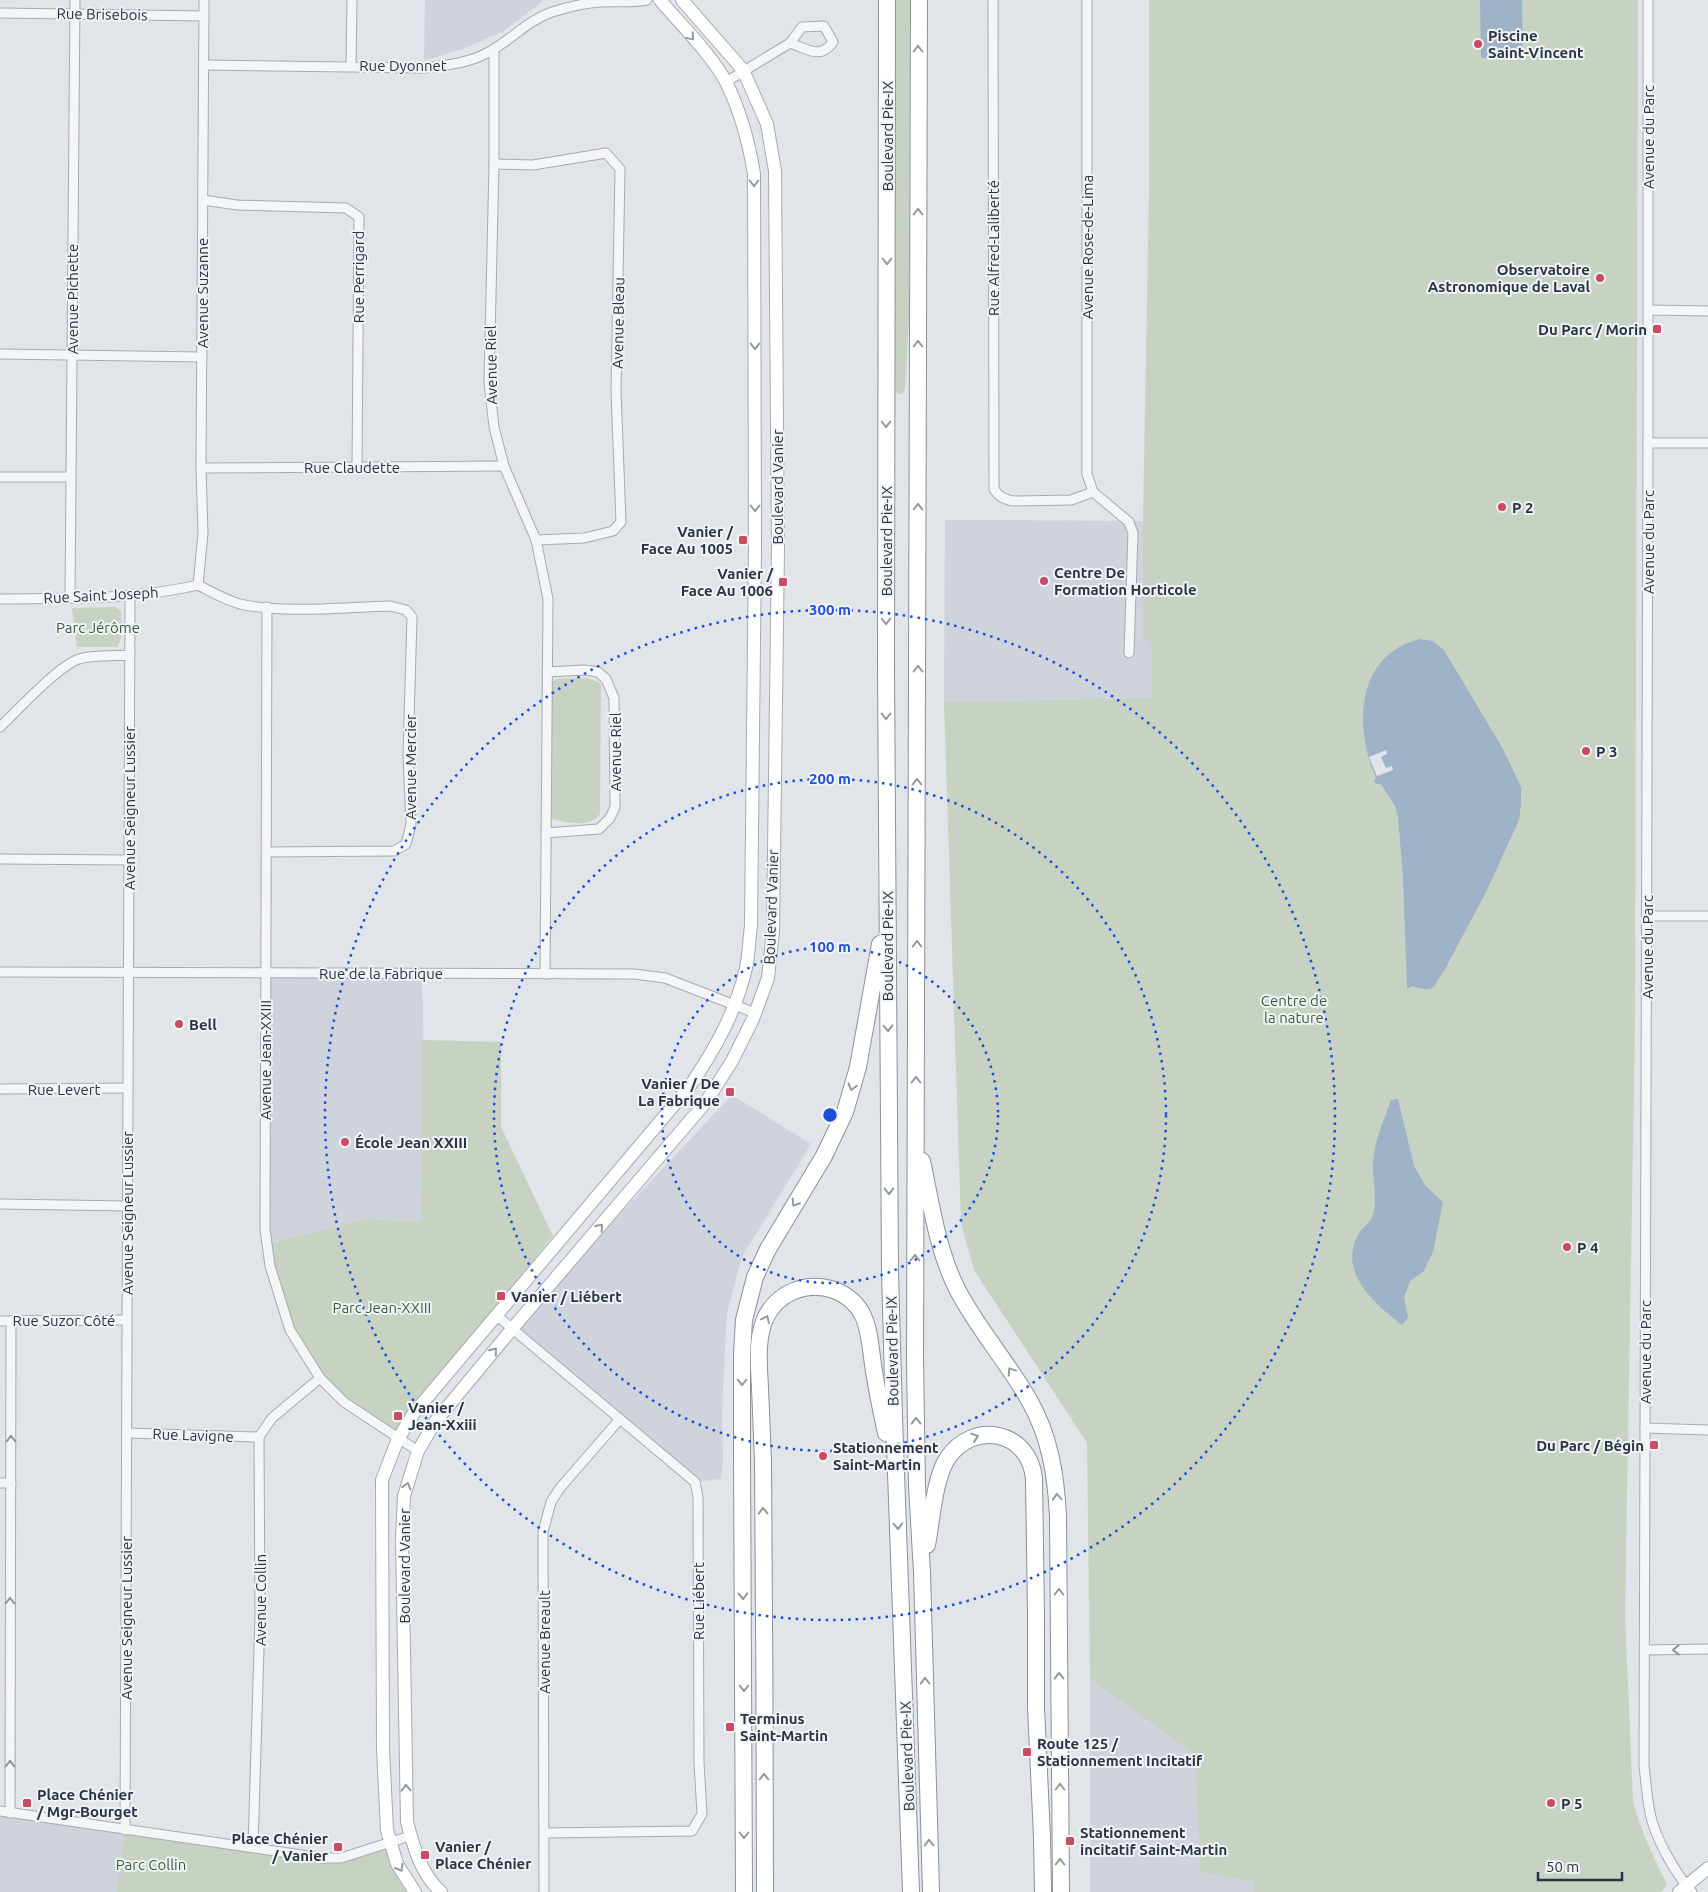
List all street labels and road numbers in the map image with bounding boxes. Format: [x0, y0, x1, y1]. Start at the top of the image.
street label: Rue Brisebois [56, 5, 148, 23]
street label: Rue Dyonnet [359, 57, 447, 74]
street label: Boulevard Pie-IX [879, 81, 896, 191]
street label: Avenue du Parc [1640, 85, 1657, 189]
street label: Avenue Rose-de-Lima [1079, 175, 1096, 319]
street label: Rue Alfred-Laliberté [985, 180, 1002, 316]
street label: Rue Perrigard [350, 231, 367, 323]
street label: Avenue Suzanne [194, 238, 211, 348]
street label: Avenue Pichette [64, 244, 81, 354]
street label: Avenue Bleau [609, 277, 627, 369]
street label: Avenue Riel [482, 325, 500, 405]
street label: Boulevard Vanier [769, 429, 786, 545]
street label: Rue Claudette [304, 459, 400, 476]
street label: Boulevard Pie-IX [878, 486, 895, 596]
street label: Avenue du Parc [1640, 490, 1657, 594]
street label: Rue Saint Joseph [43, 584, 159, 606]
street label: Avenue Riel [607, 712, 624, 792]
street label: Avenue Mercier [402, 714, 419, 820]
street label: Avenue Seigneur Lussier [121, 726, 138, 890]
street label: Boulevard Vanier [760, 849, 782, 965]
street label: Boulevard Pie-IX [879, 891, 896, 1001]
street label: Avenue du Parc [1639, 895, 1656, 999]
street label: Rue de la Fabrique [319, 965, 443, 982]
street label: Avenue Jean-XXIII [257, 1000, 274, 1120]
street label: Rue Levert [28, 1081, 100, 1098]
street label: Avenue Seigneur Lussier [119, 1131, 136, 1295]
street label: Boulevard Pie-IX [883, 1296, 901, 1406]
street label: Avenue du Parc [1637, 1300, 1654, 1404]
street label: Rue Suzor Côté [13, 1312, 115, 1329]
street label: Rue Lavigne [152, 1425, 234, 1445]
street label: Boulevard Vanier [396, 1508, 413, 1624]
street label: Avenue Seigneur Lussier [118, 1536, 135, 1700]
street label: Avenue Collin [252, 1554, 269, 1646]
street label: Rue Liébert [690, 1562, 707, 1640]
street label: Avenue Breault [536, 1590, 553, 1694]
street label: Boulevard Pie-IX [897, 1701, 917, 1811]

